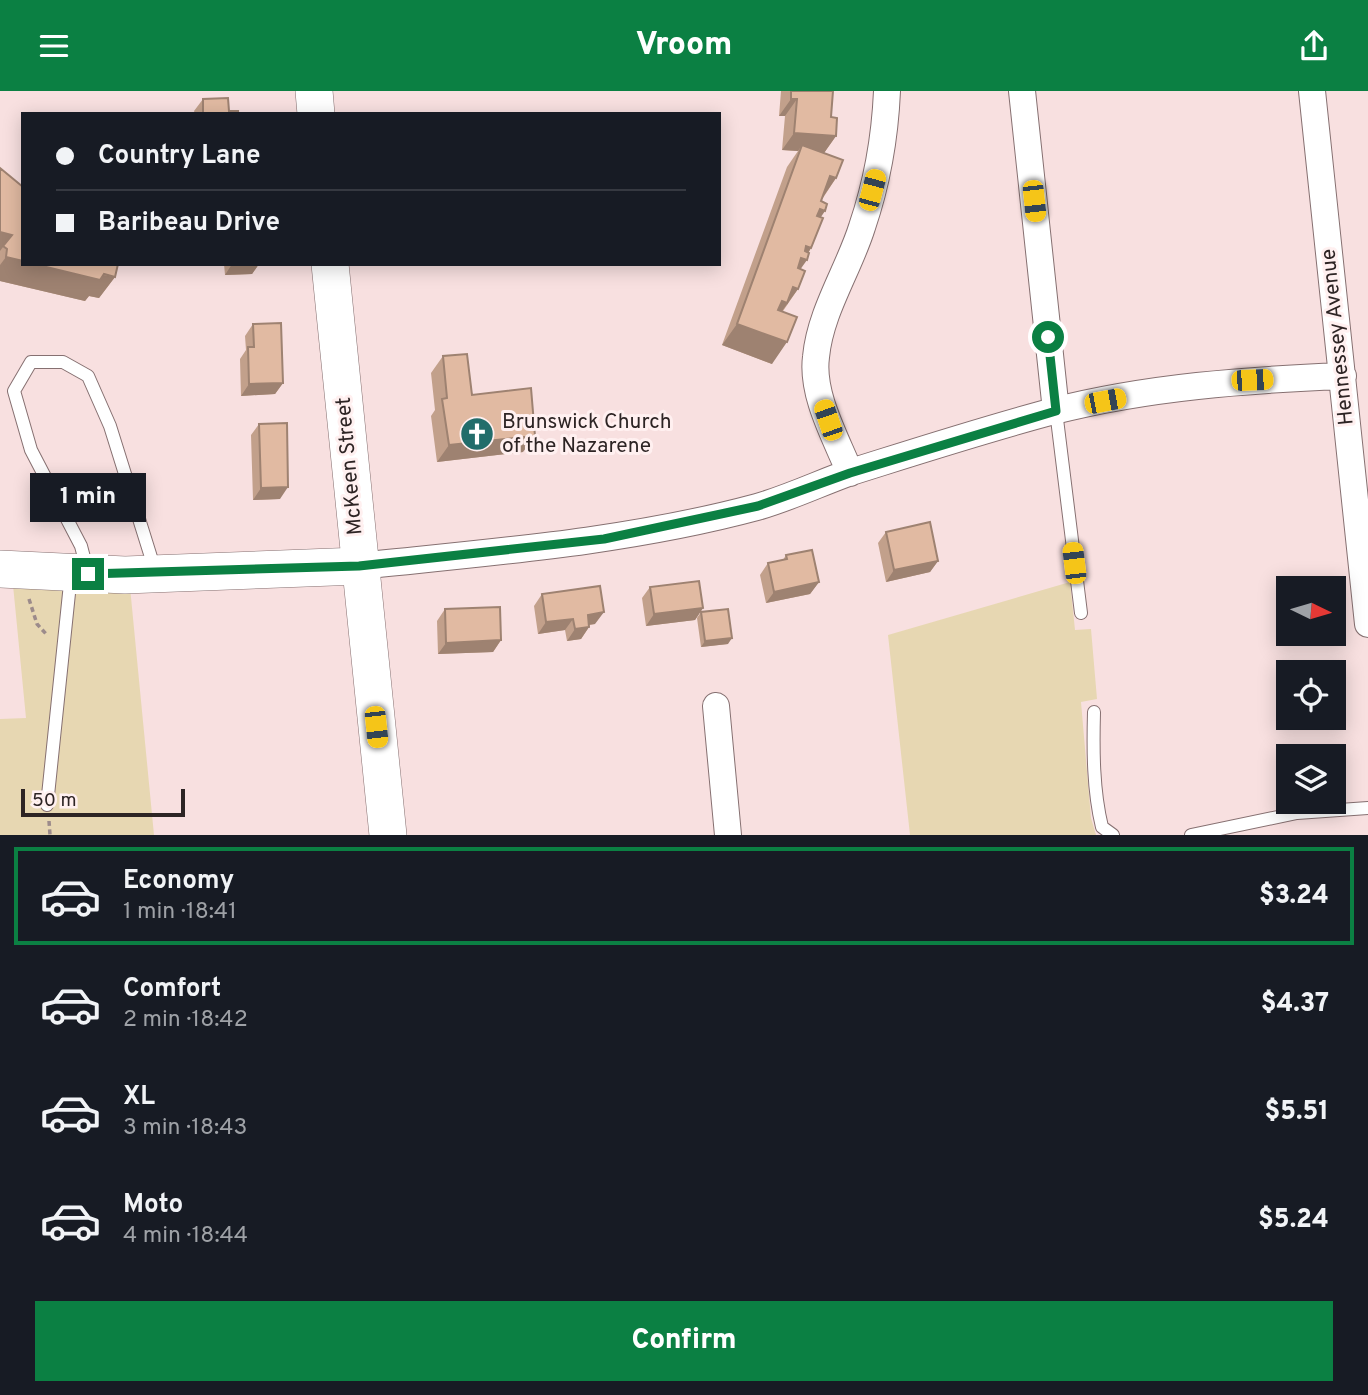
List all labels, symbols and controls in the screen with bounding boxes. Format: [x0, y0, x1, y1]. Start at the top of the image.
text: Vroom [636, 26, 732, 66]
icon: menu [35, 27, 73, 65]
icon: share [1295, 27, 1333, 65]
text: Country Lane [98, 140, 261, 173]
car [857, 167, 888, 213]
car [1022, 179, 1047, 223]
text: Baribeau Drive [98, 207, 280, 240]
street label: Hennessey Avenue [1315, 247, 1361, 427]
route start [1032, 321, 1064, 353]
car [1231, 369, 1274, 391]
car [1083, 387, 1128, 415]
street label: McKeen Street [331, 396, 369, 536]
car [812, 397, 845, 443]
place label: Brunswick Church of the Nazarene [502, 409, 671, 460]
church icon: Brunswick Church of the Nazarene [458, 415, 496, 453]
callout: 1 min [30, 473, 146, 521]
text: 1 min [60, 483, 116, 512]
car [1062, 541, 1087, 585]
route end [72, 558, 104, 590]
north arrow [1276, 576, 1346, 646]
map controls [1276, 576, 1346, 814]
button: locate [1276, 660, 1346, 730]
car [364, 705, 389, 749]
button: layers [1276, 744, 1346, 814]
scale bar [21, 786, 186, 818]
text: 50 m [32, 789, 77, 813]
icon: car [39, 865, 102, 928]
text: Economy [123, 865, 234, 898]
text: $3.24 [1259, 880, 1329, 913]
text: 1 min · 18:41 [123, 898, 237, 927]
icon: car [39, 973, 102, 1036]
text: Comfort [123, 973, 221, 1006]
text: $4.37 [1261, 988, 1329, 1021]
text: 2 min · 18:42 [123, 1006, 248, 1035]
icon: car [39, 1081, 102, 1144]
text: XL [123, 1081, 155, 1114]
text: $5.51 [1264, 1096, 1329, 1129]
text: 3 min · 18:43 [123, 1114, 247, 1143]
icon: car [39, 1189, 102, 1252]
text: Moto [123, 1189, 183, 1222]
text: $5.24 [1258, 1204, 1329, 1237]
text: 4 min · 18:44 [123, 1222, 248, 1251]
button: Confirm [35, 1301, 1333, 1381]

